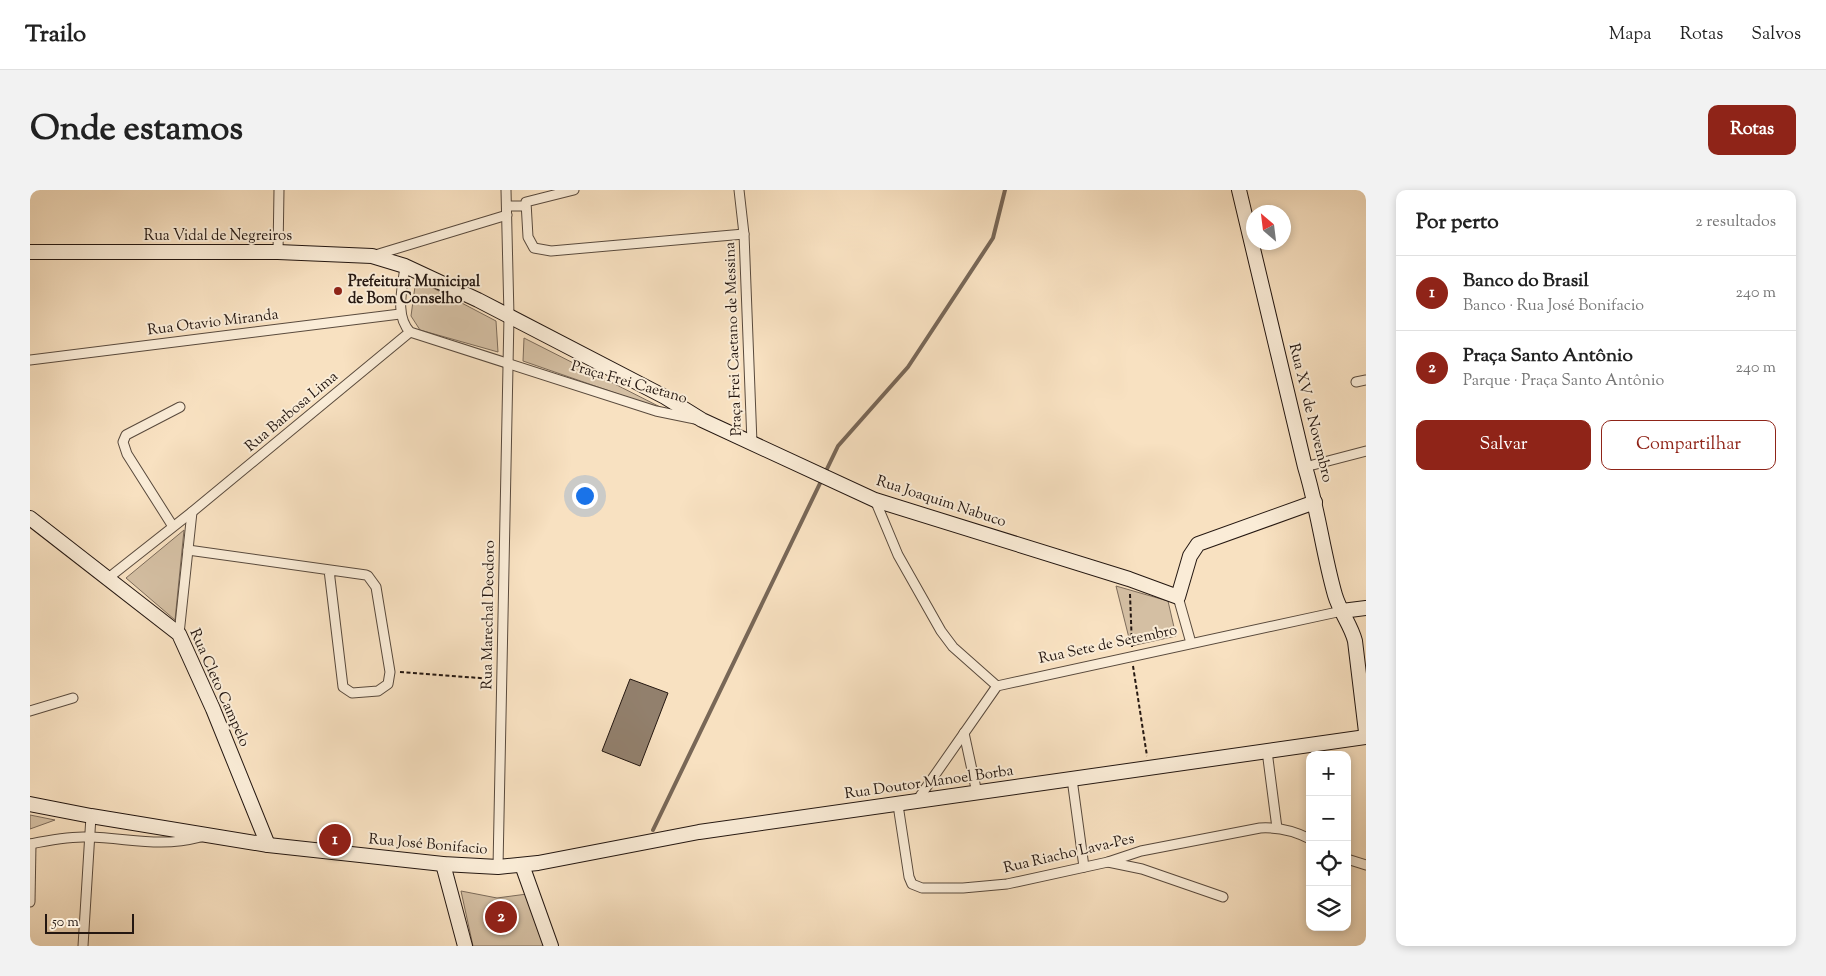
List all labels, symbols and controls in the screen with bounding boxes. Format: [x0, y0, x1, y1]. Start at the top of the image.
text: Trailo [25, 18, 86, 52]
text: Mapa [1609, 22, 1652, 48]
text: Rotas [1680, 22, 1723, 48]
text: Salvos [1751, 22, 1801, 48]
text: Onde estamos [30, 105, 243, 156]
button: Rotas [1708, 105, 1796, 155]
north arrow [1246, 205, 1291, 250]
text: Por perto [1416, 208, 1499, 238]
text: 2 resultados [1695, 211, 1776, 234]
street label: Rua Vidal de Negreiros [144, 226, 292, 247]
street label: Praça Frei Caetano de Messina [720, 242, 748, 436]
text: Banco do Brasil [1463, 268, 1589, 295]
place label: Prefeitura Municipal de Bom Conselho [348, 272, 481, 310]
text: 1 [1429, 282, 1435, 305]
text: 240 m [1735, 282, 1776, 305]
marker: Prefeitura Municipal de Bom Conselho [332, 285, 344, 297]
text: Banco · Rua José Bonifacio [1463, 295, 1644, 318]
street label: Rua Otavio Miranda [146, 305, 280, 341]
street label: Rua XV de Novembro [1283, 341, 1337, 485]
text: Praça Santo Antônio [1463, 343, 1633, 370]
street label: Praça Frei Caetano [568, 356, 690, 410]
text: 2 [1428, 357, 1436, 380]
text: 240 m [1735, 357, 1776, 380]
street label: Rua Barbosa Lima [241, 367, 343, 457]
text: Parque · Praça Santo Antônio [1463, 370, 1664, 393]
button: Salvar [1416, 420, 1591, 470]
button: Compartilhar [1601, 420, 1776, 470]
street label: Rua Joaquim Nabuco [873, 471, 1009, 533]
your location [572, 483, 598, 509]
street label: Rua Marechal Deodoro [477, 540, 501, 690]
street label: Rua Sete de Setembro [1037, 620, 1179, 670]
street label: Rua Cleto Campelo [184, 626, 254, 750]
map controls [1306, 751, 1351, 931]
button: + [1306, 751, 1351, 796]
street label: Rua Doutor Manoel Borba [843, 761, 1015, 805]
button: − [1306, 796, 1351, 841]
pin: 1 [319, 821, 351, 859]
street label: Rua José Bonifacio [368, 829, 488, 861]
street label: Rua Riacho Lava-Pes [1002, 829, 1137, 879]
button: locate [1306, 841, 1351, 886]
button: layers [1306, 886, 1351, 931]
pin: 2 [485, 898, 517, 936]
scale bar [45, 911, 134, 934]
text: 50 m [52, 913, 79, 933]

